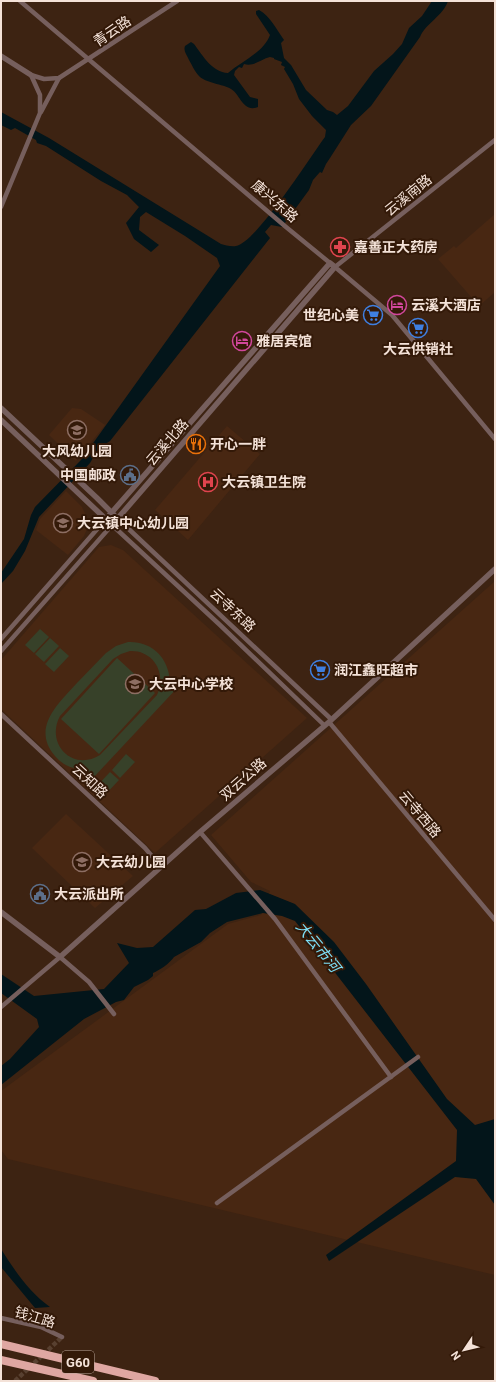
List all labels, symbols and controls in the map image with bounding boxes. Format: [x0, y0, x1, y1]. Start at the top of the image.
street label: 青云路 [90, 13, 134, 49]
street label: 云溪南路 [381, 171, 435, 219]
street label: 康兴东路 [249, 177, 301, 225]
pharmacy icon: 嘉善正大药房 [329, 236, 351, 258]
place label: 嘉善正大药房 [354, 239, 438, 255]
hotel icon: 云溪大酒店 [386, 294, 408, 316]
place label: 云溪大酒店 [411, 297, 481, 313]
supermarket icon: 世纪心美 [362, 304, 384, 326]
place label: 世纪心美 [303, 307, 359, 323]
supermarket icon: 大云供销社 [407, 317, 429, 339]
hotel icon: 雅居宾馆 [231, 330, 253, 352]
place label: 雅居宾馆 [256, 333, 312, 349]
place label: 大云供销社 [383, 341, 453, 357]
street label: 云溪北路 [143, 416, 191, 468]
school or university icon: 大风幼儿园 [66, 419, 88, 441]
restaurant icon: 开心一胖 [185, 433, 207, 455]
place label: 开心一胖 [210, 436, 266, 452]
place label: 大风幼儿园 [42, 443, 112, 459]
public building icon: 中国邮政 [119, 464, 141, 486]
place label: 中国邮政 [60, 467, 116, 483]
hospital icon: 大云镇卫生院 [197, 471, 219, 493]
place label: 大云镇卫生院 [222, 474, 306, 490]
school or university icon: 大云镇中心幼儿园 [52, 512, 74, 534]
place label: 大云镇中心幼儿园 [77, 515, 189, 531]
street label: 云寺东路 [207, 585, 259, 635]
supermarket icon: 润江鑫旺超市 [309, 659, 331, 681]
place label: 润江鑫旺超市 [334, 662, 418, 678]
school or university icon: 大云中心学校 [124, 673, 146, 695]
place label: 大云中心学校 [149, 676, 233, 692]
street label: 双云公路 [217, 755, 269, 803]
street label: 云知路 [69, 761, 111, 801]
street label: 云寺西路 [396, 787, 444, 841]
school or university icon: 大云幼儿园 [71, 851, 93, 873]
place label: 大云幼儿园 [96, 854, 166, 870]
public building icon: 大云派出所 [29, 883, 51, 905]
place label: 大云派出所 [54, 886, 124, 902]
water label: 大云市河 [292, 918, 346, 978]
street label: 钱江路 [13, 1303, 57, 1331]
north arrow [444, 1330, 484, 1370]
text: N [449, 1348, 464, 1362]
road number: G60 [62, 1351, 94, 1373]

